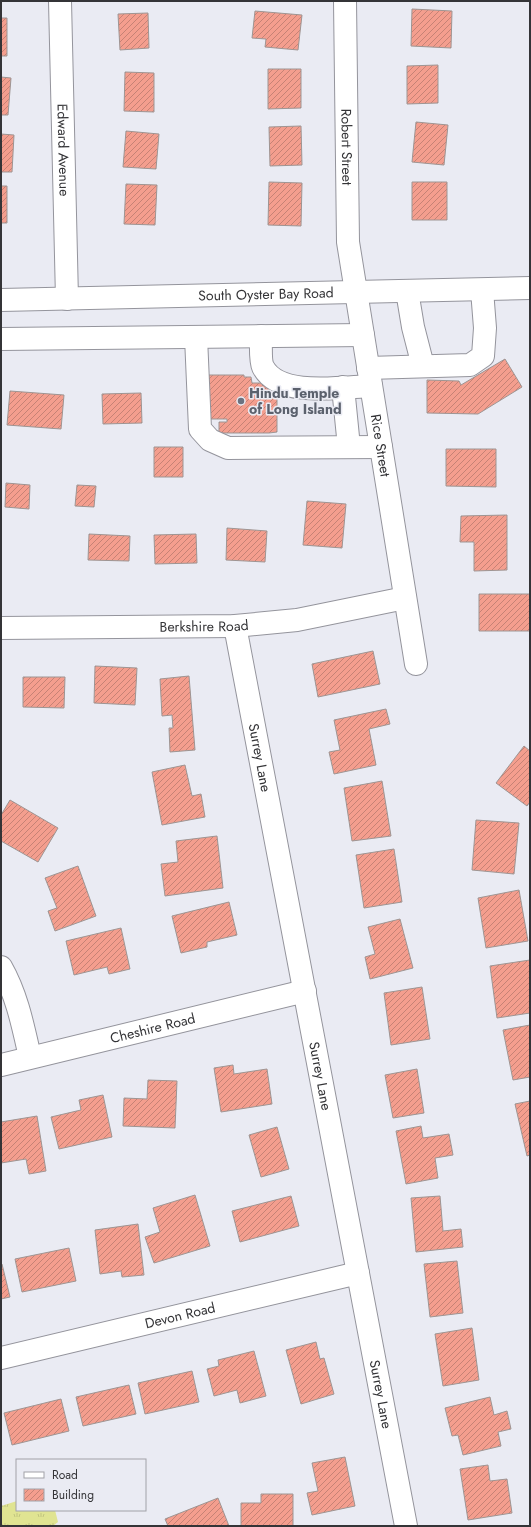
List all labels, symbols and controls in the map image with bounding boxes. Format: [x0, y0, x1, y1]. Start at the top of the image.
street label: Edward Avenue [52, 103, 75, 196]
street label: Robert Street [336, 109, 357, 186]
street label: South Oyster Bay Road [198, 282, 334, 306]
place label: Hindu Temple of Long Island [249, 383, 342, 419]
marker: Hindu Temple of Long Island [236, 396, 246, 406]
street label: Rice Street [366, 413, 396, 479]
street label: Berkshire Road [159, 615, 249, 637]
street label: Surrey Lane [244, 722, 276, 794]
street label: Cheshire Road [108, 1008, 197, 1048]
street label: Surrey Lane [304, 1040, 337, 1112]
street label: Devon Road [143, 1297, 217, 1333]
street label: Surrey Lane [365, 1358, 397, 1430]
legend [16, 1459, 146, 1511]
text: Road [52, 1466, 78, 1484]
text: Building [52, 1486, 94, 1504]

